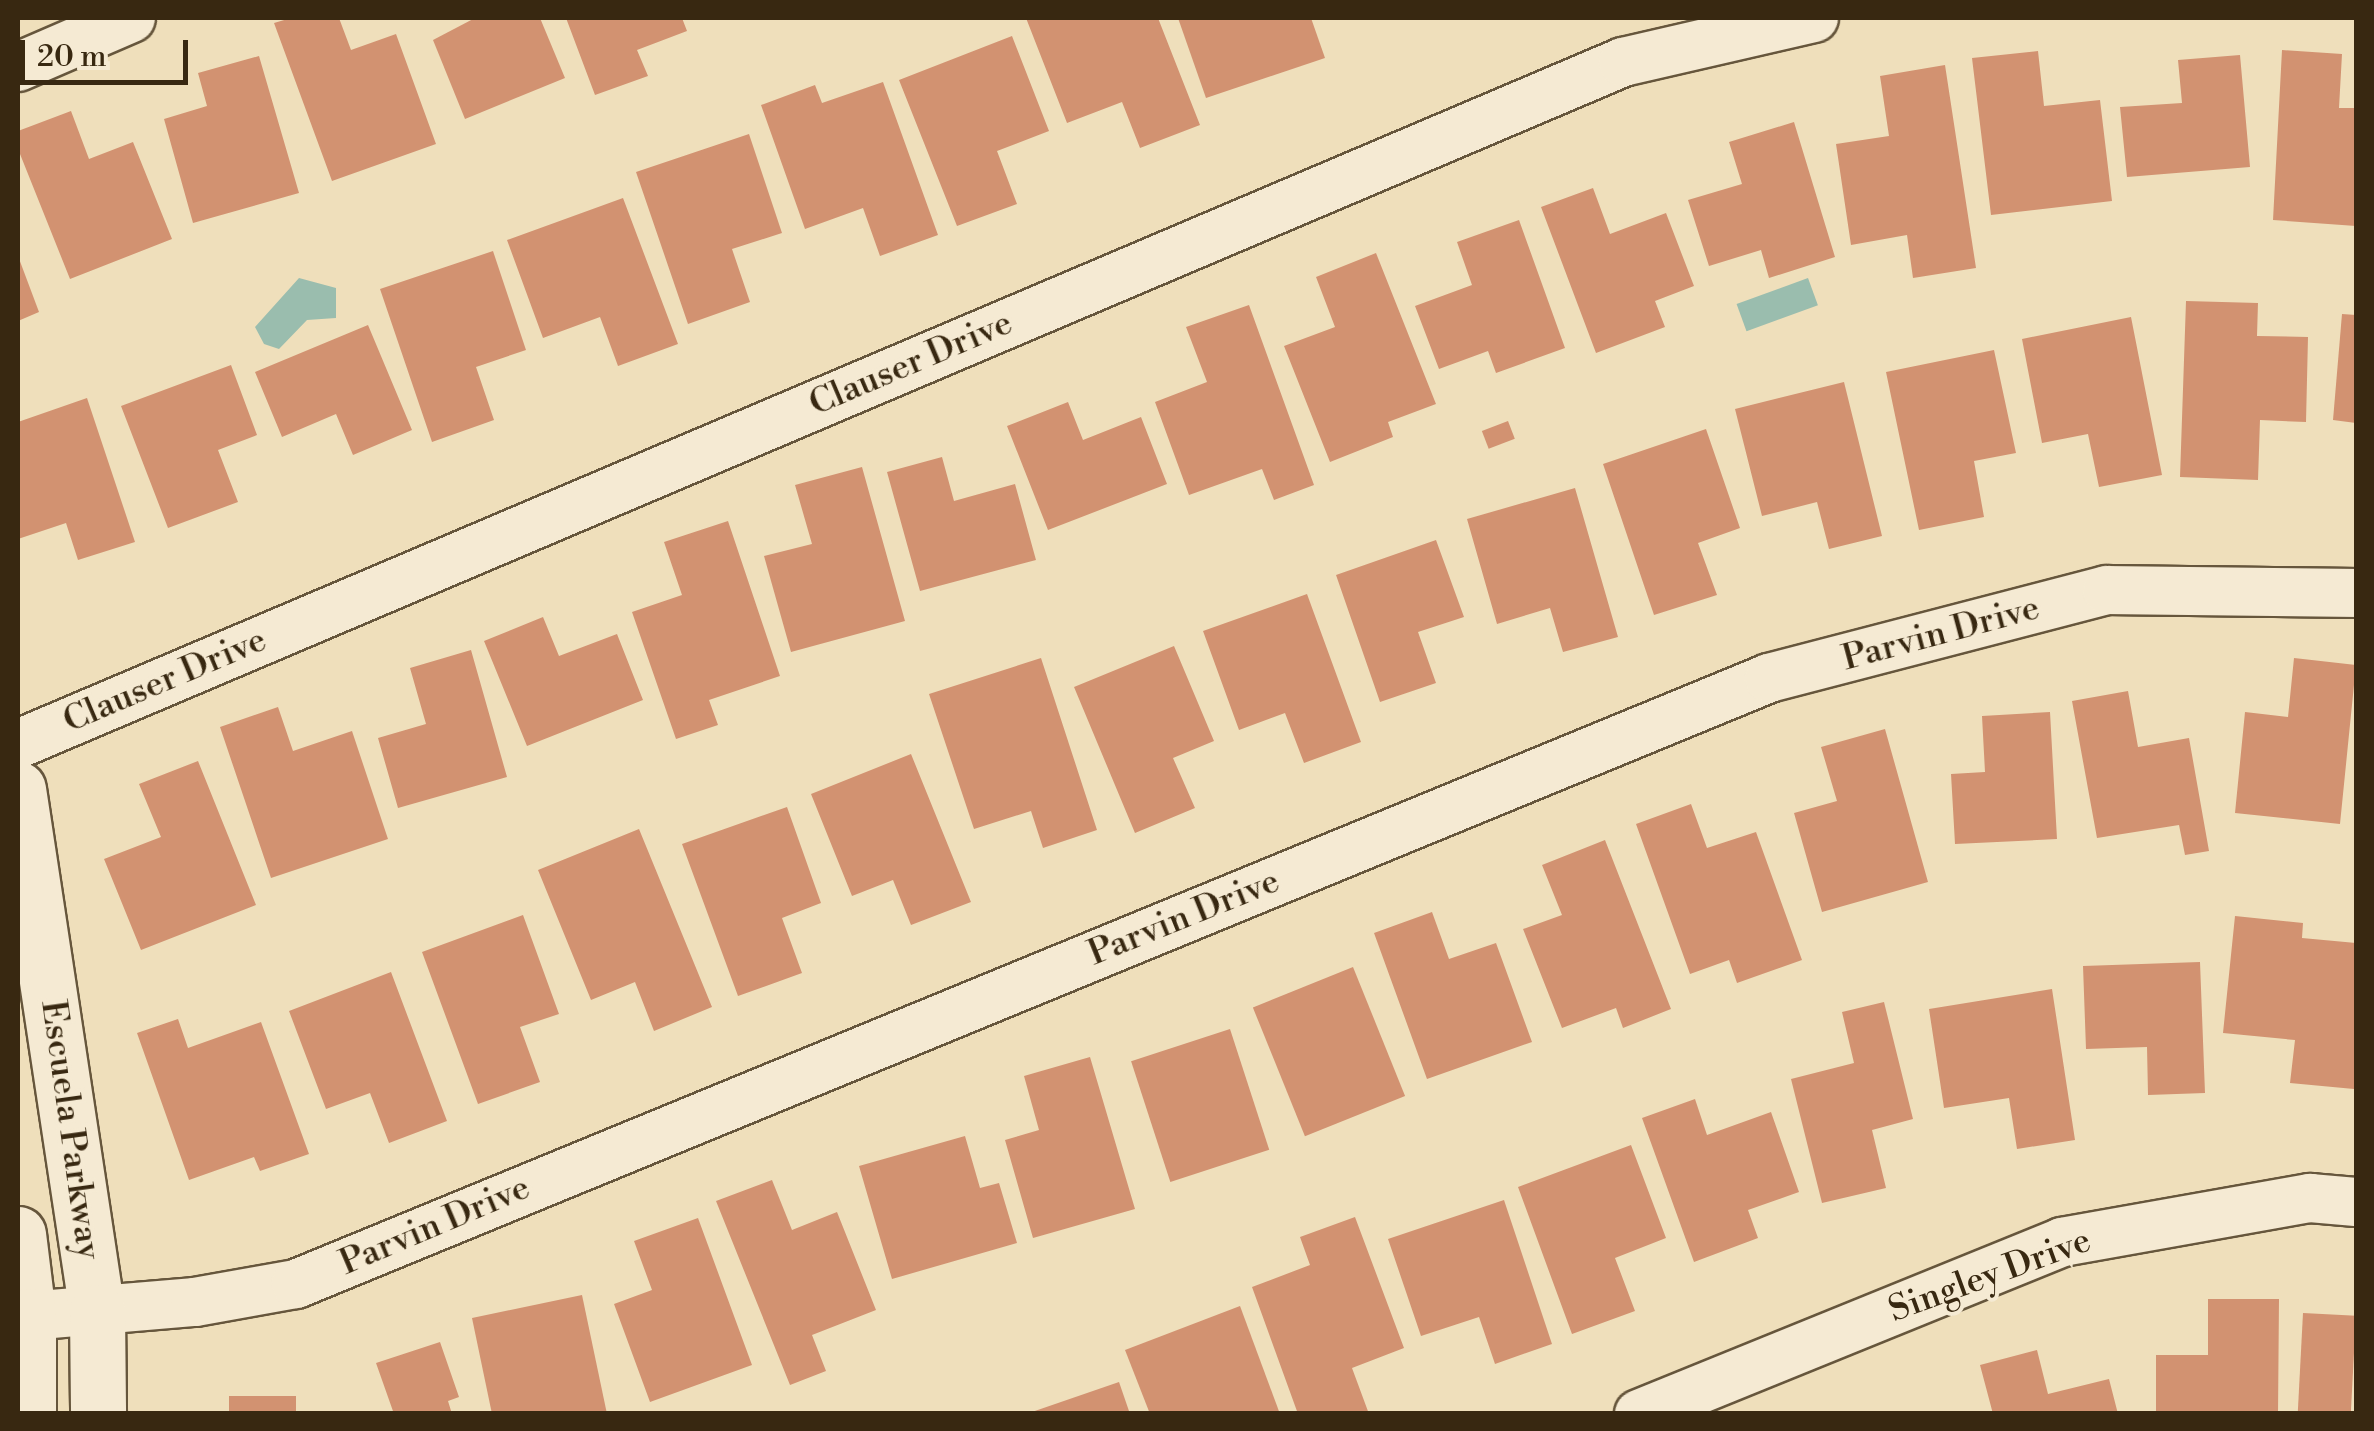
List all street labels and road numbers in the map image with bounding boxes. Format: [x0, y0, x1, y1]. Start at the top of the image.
street label: Clauser Drive [803, 302, 1019, 426]
street label: Parvin Drive [1838, 588, 2044, 680]
street label: Clauser Drive [57, 619, 273, 743]
street label: Parvin Drive [1082, 861, 1286, 975]
street label: Escuela Parkway [31, 998, 109, 1262]
street label: Parvin Drive [334, 1167, 536, 1285]
street label: Singley Drive [1883, 1220, 2097, 1332]

